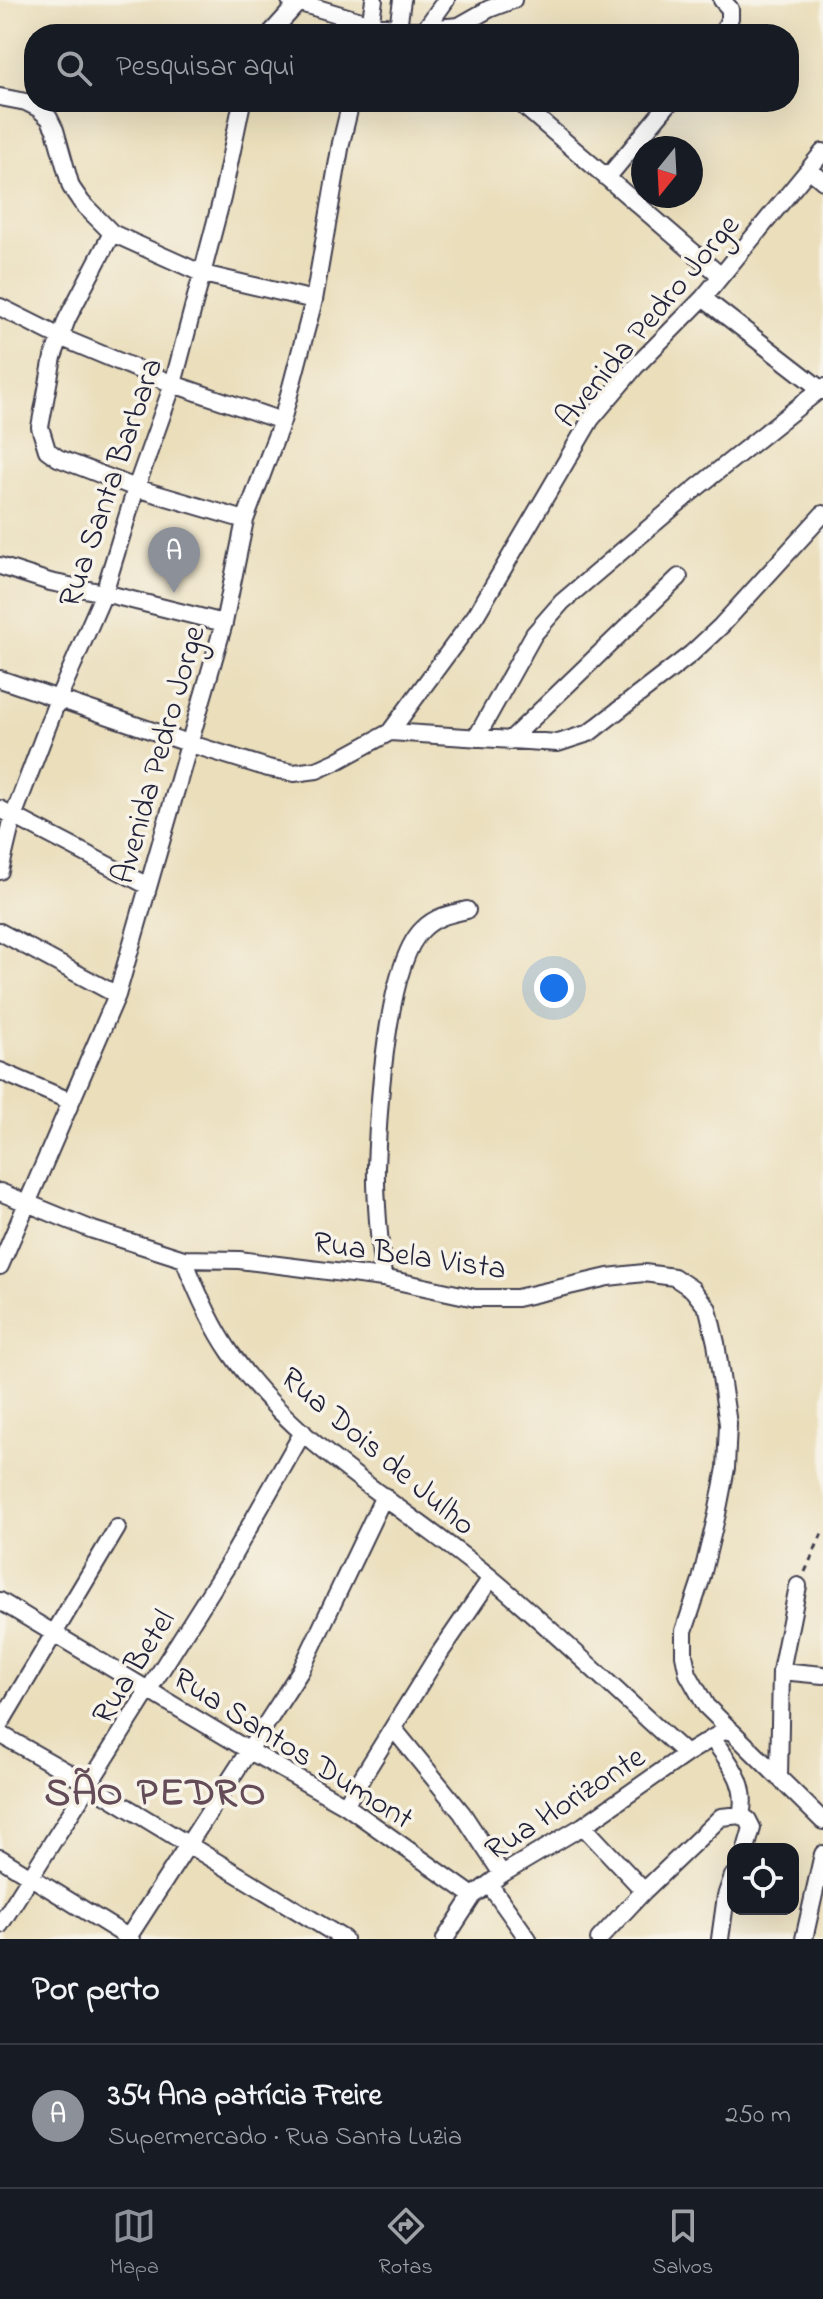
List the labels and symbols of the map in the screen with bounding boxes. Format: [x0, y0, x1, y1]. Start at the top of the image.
north arrow [631, 136, 703, 208]
street label: Avenida Pedro Jorge [545, 205, 753, 439]
street label: Rua Santa Barbara [48, 352, 177, 614]
pin: A [148, 527, 200, 593]
street label: Avenida Pedro Jorge [101, 620, 220, 890]
your location [534, 968, 574, 1008]
street label: Rua Bela Vista [310, 1221, 509, 1294]
street label: Rua Dois de Julho [269, 1357, 485, 1549]
street label: Rua Betel [81, 1601, 189, 1734]
street label: Rua Santos Dumont [163, 1657, 422, 1843]
street label: Rua Horizonte [476, 1735, 656, 1874]
district label: SÃO PEDRO [44, 1765, 268, 1824]

